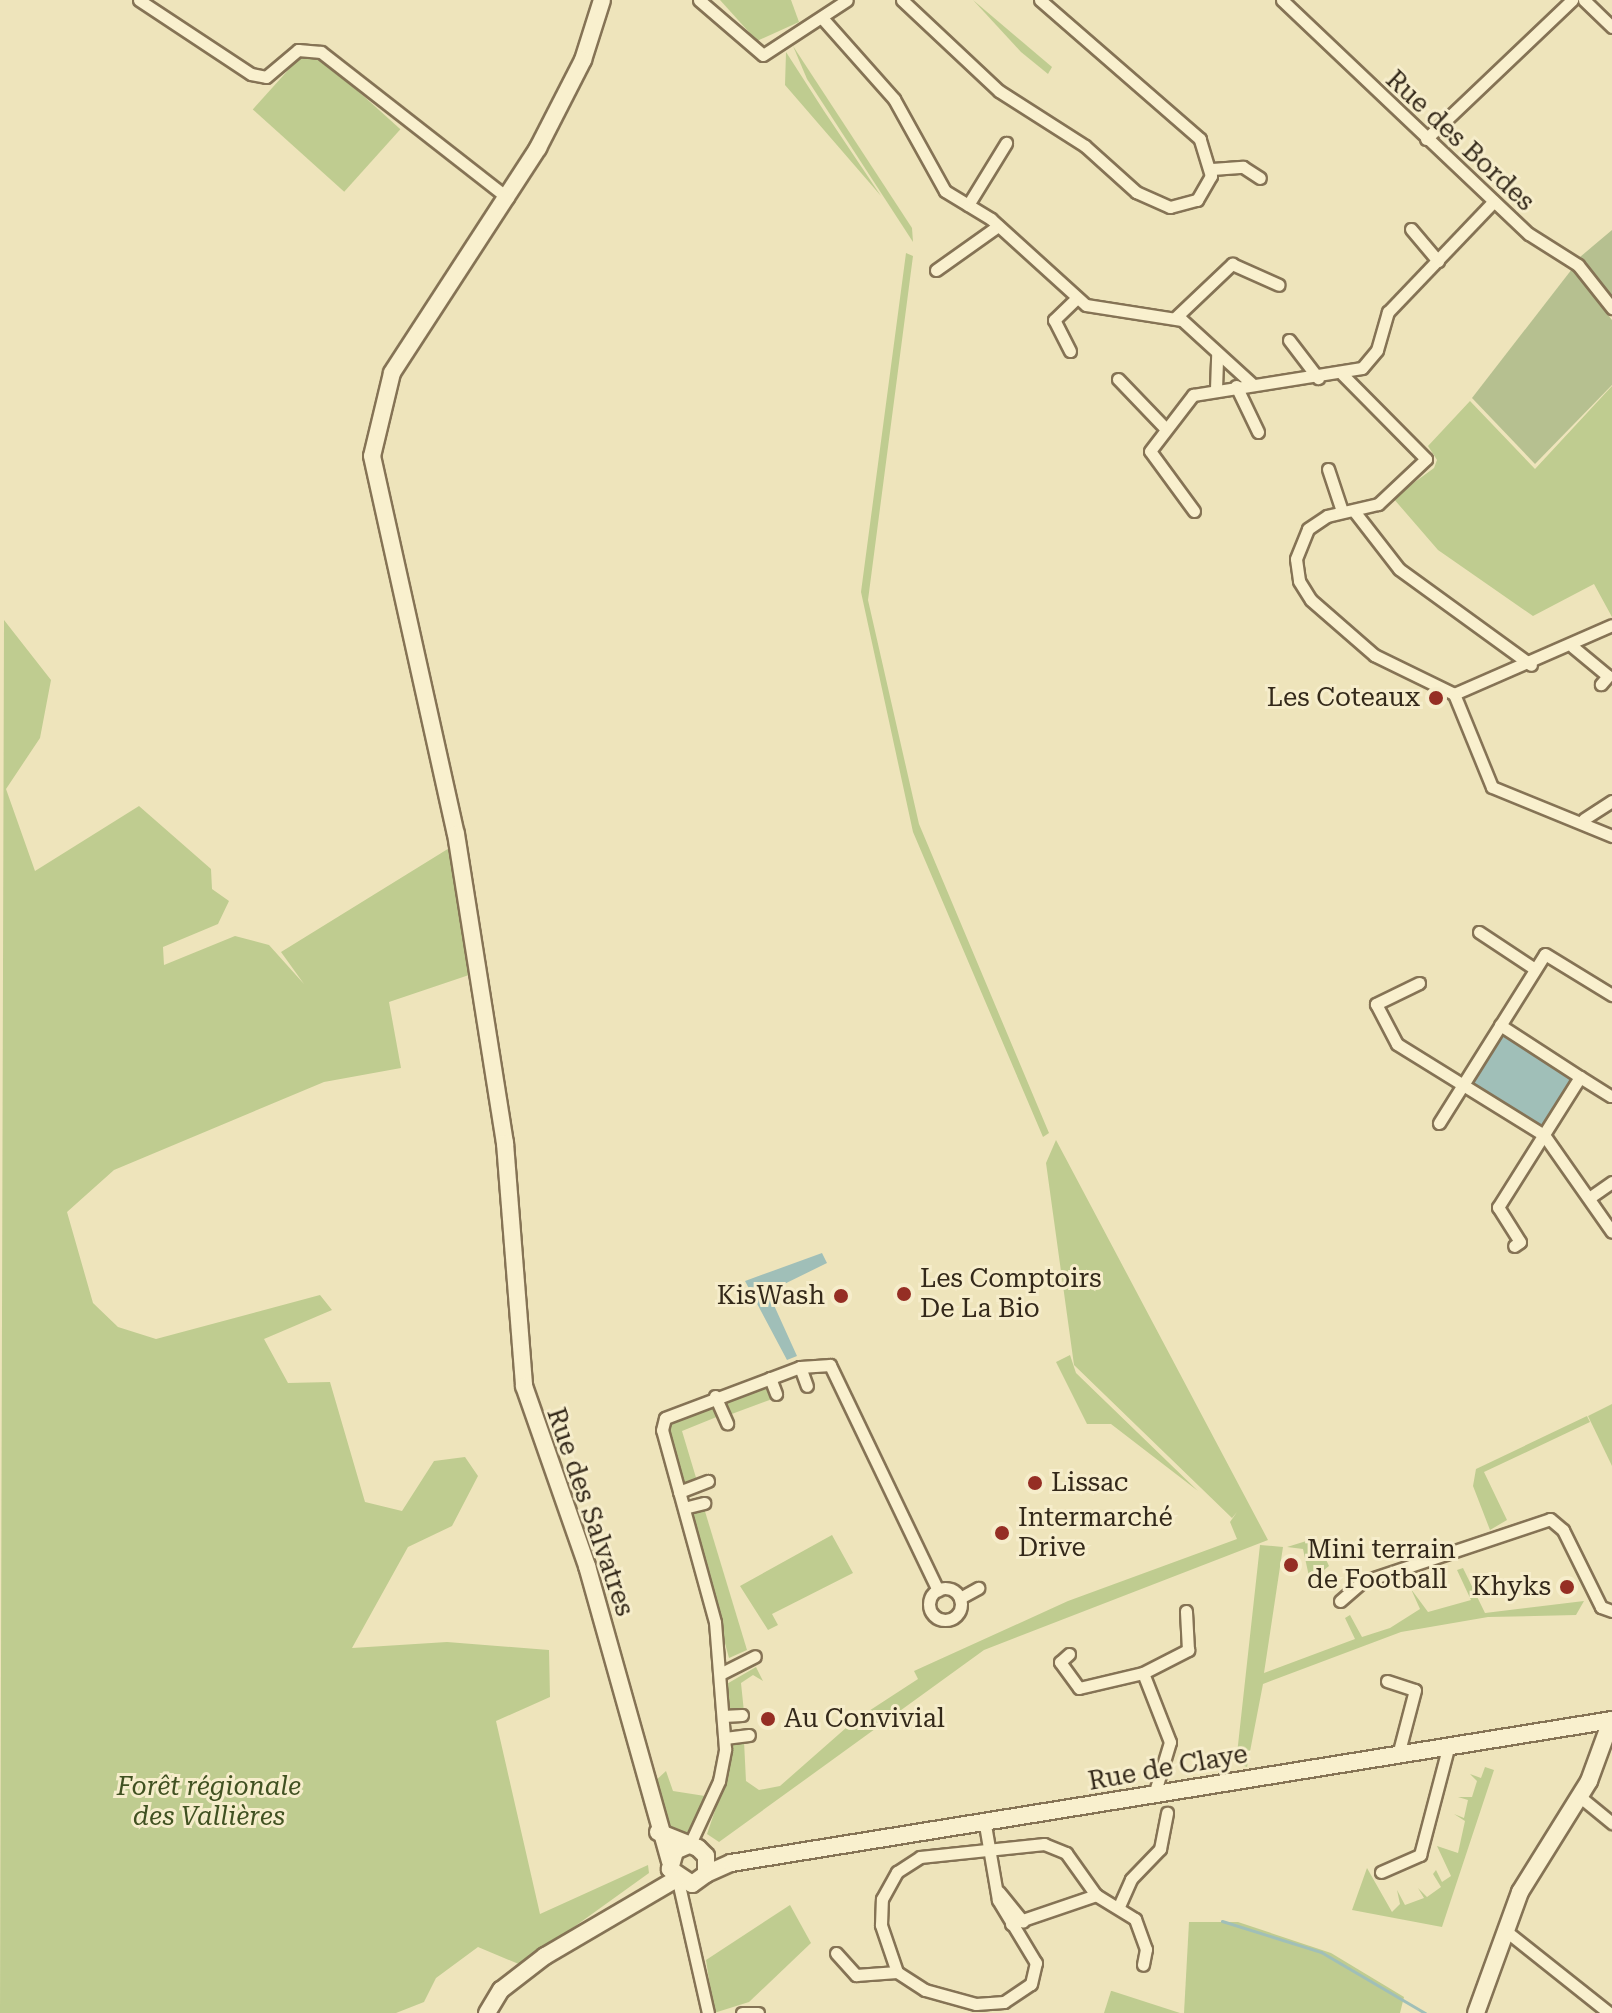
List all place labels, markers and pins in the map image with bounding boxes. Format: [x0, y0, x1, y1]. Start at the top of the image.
place label: Les Coteaux [1267, 682, 1420, 714]
marker: Les Coteaux [1427, 689, 1445, 707]
place label: Les Comptoirs De La Bio [920, 1263, 1102, 1324]
place label: KisWash [717, 1280, 825, 1312]
marker: Les Comptoirs De La Bio [895, 1285, 913, 1303]
marker: KisWash [832, 1287, 850, 1305]
place label: Lissac [1051, 1467, 1128, 1499]
marker: Lissac [1026, 1474, 1044, 1492]
place label: Intermarché Drive [1018, 1502, 1173, 1564]
marker: Intermarché Drive [993, 1524, 1011, 1542]
place label: Mini terrain de Football [1307, 1534, 1456, 1596]
marker: Mini terrain de Football [1282, 1556, 1300, 1574]
place label: Khyks [1472, 1571, 1551, 1603]
marker: Khyks [1558, 1578, 1576, 1596]
place label: Au Convivial [784, 1703, 945, 1735]
marker: Au Convivial [759, 1710, 777, 1728]

